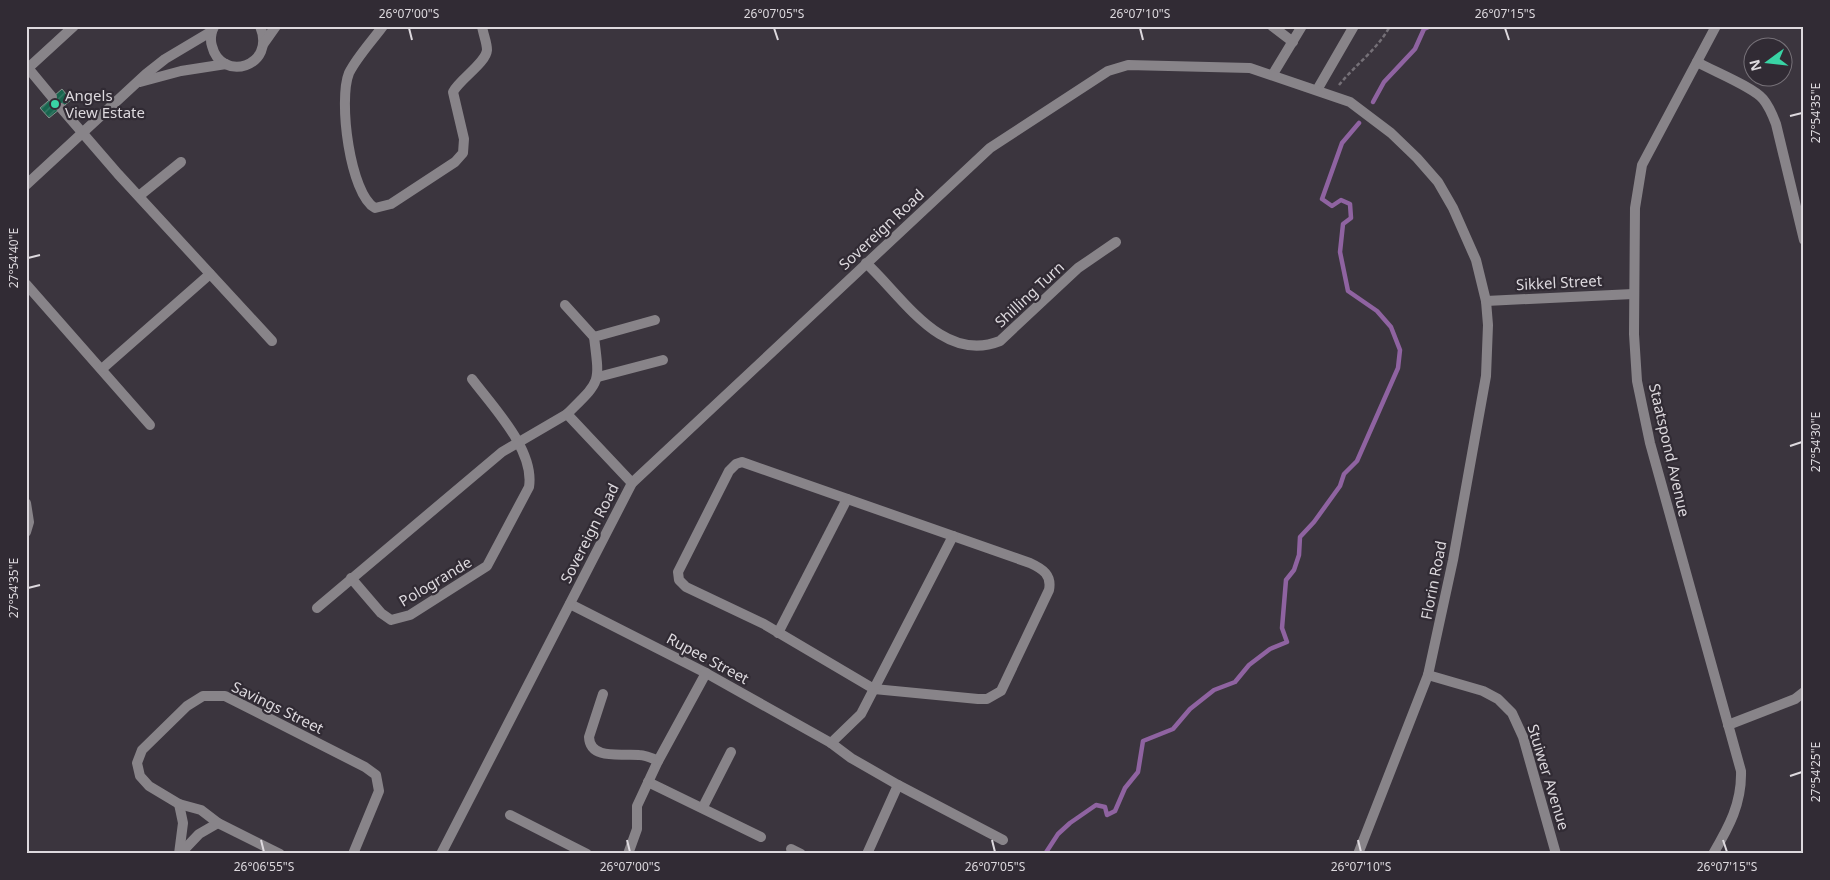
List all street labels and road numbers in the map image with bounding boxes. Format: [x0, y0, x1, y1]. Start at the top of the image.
street label: Sovereign Road [834, 184, 928, 274]
street label: Shilling Turn [990, 257, 1068, 331]
street label: Sikkel Street [1515, 270, 1603, 294]
street label: Staatspond Avenue [1645, 381, 1695, 519]
street label: Sovereign Road [555, 480, 623, 586]
street label: Florin Road [1416, 539, 1450, 621]
street label: Pologrande [395, 551, 475, 611]
street label: Rupee Street [663, 628, 753, 688]
street label: Savings Street [229, 676, 328, 738]
street label: Stuiwer Avenue [1523, 722, 1575, 832]

